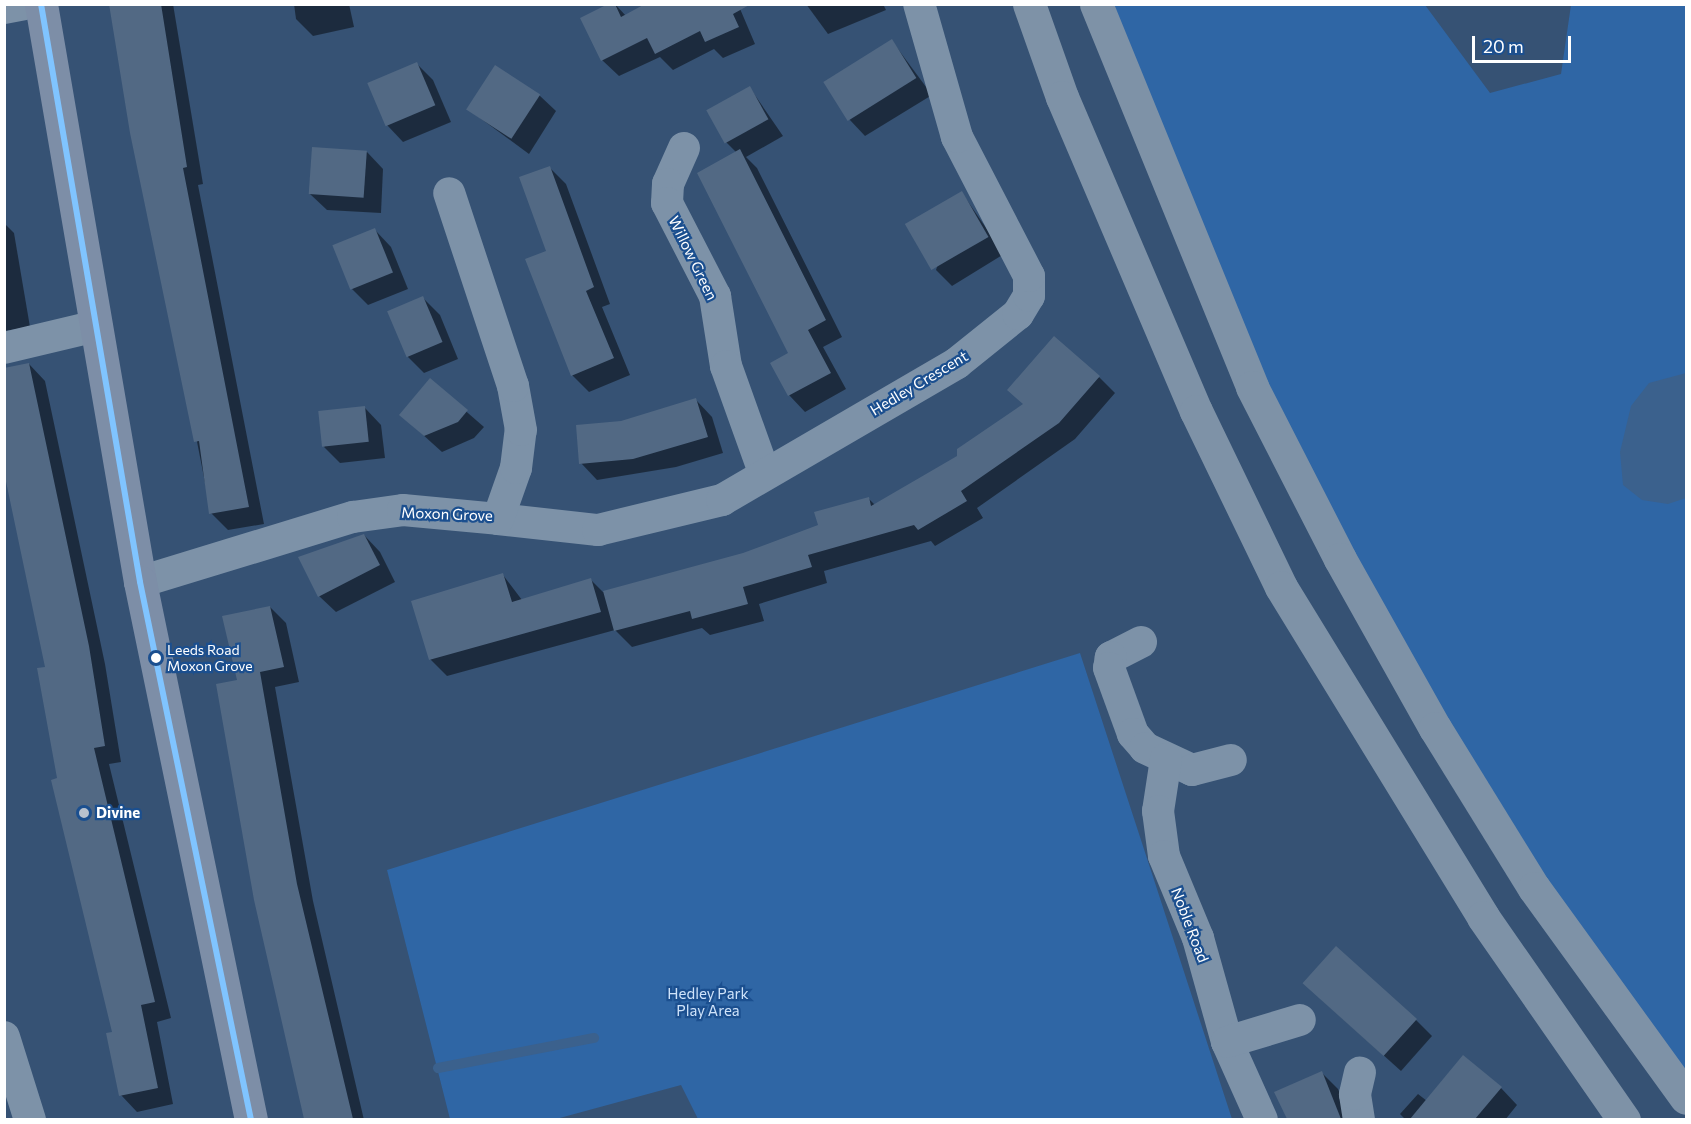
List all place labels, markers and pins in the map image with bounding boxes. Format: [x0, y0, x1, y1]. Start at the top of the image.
place label: Leeds Road Moxon Grove [167, 642, 253, 674]
marker: Leeds Road Moxon Grove [150, 652, 162, 664]
place label: Divine [96, 804, 140, 822]
marker: Divine [77, 806, 91, 820]

